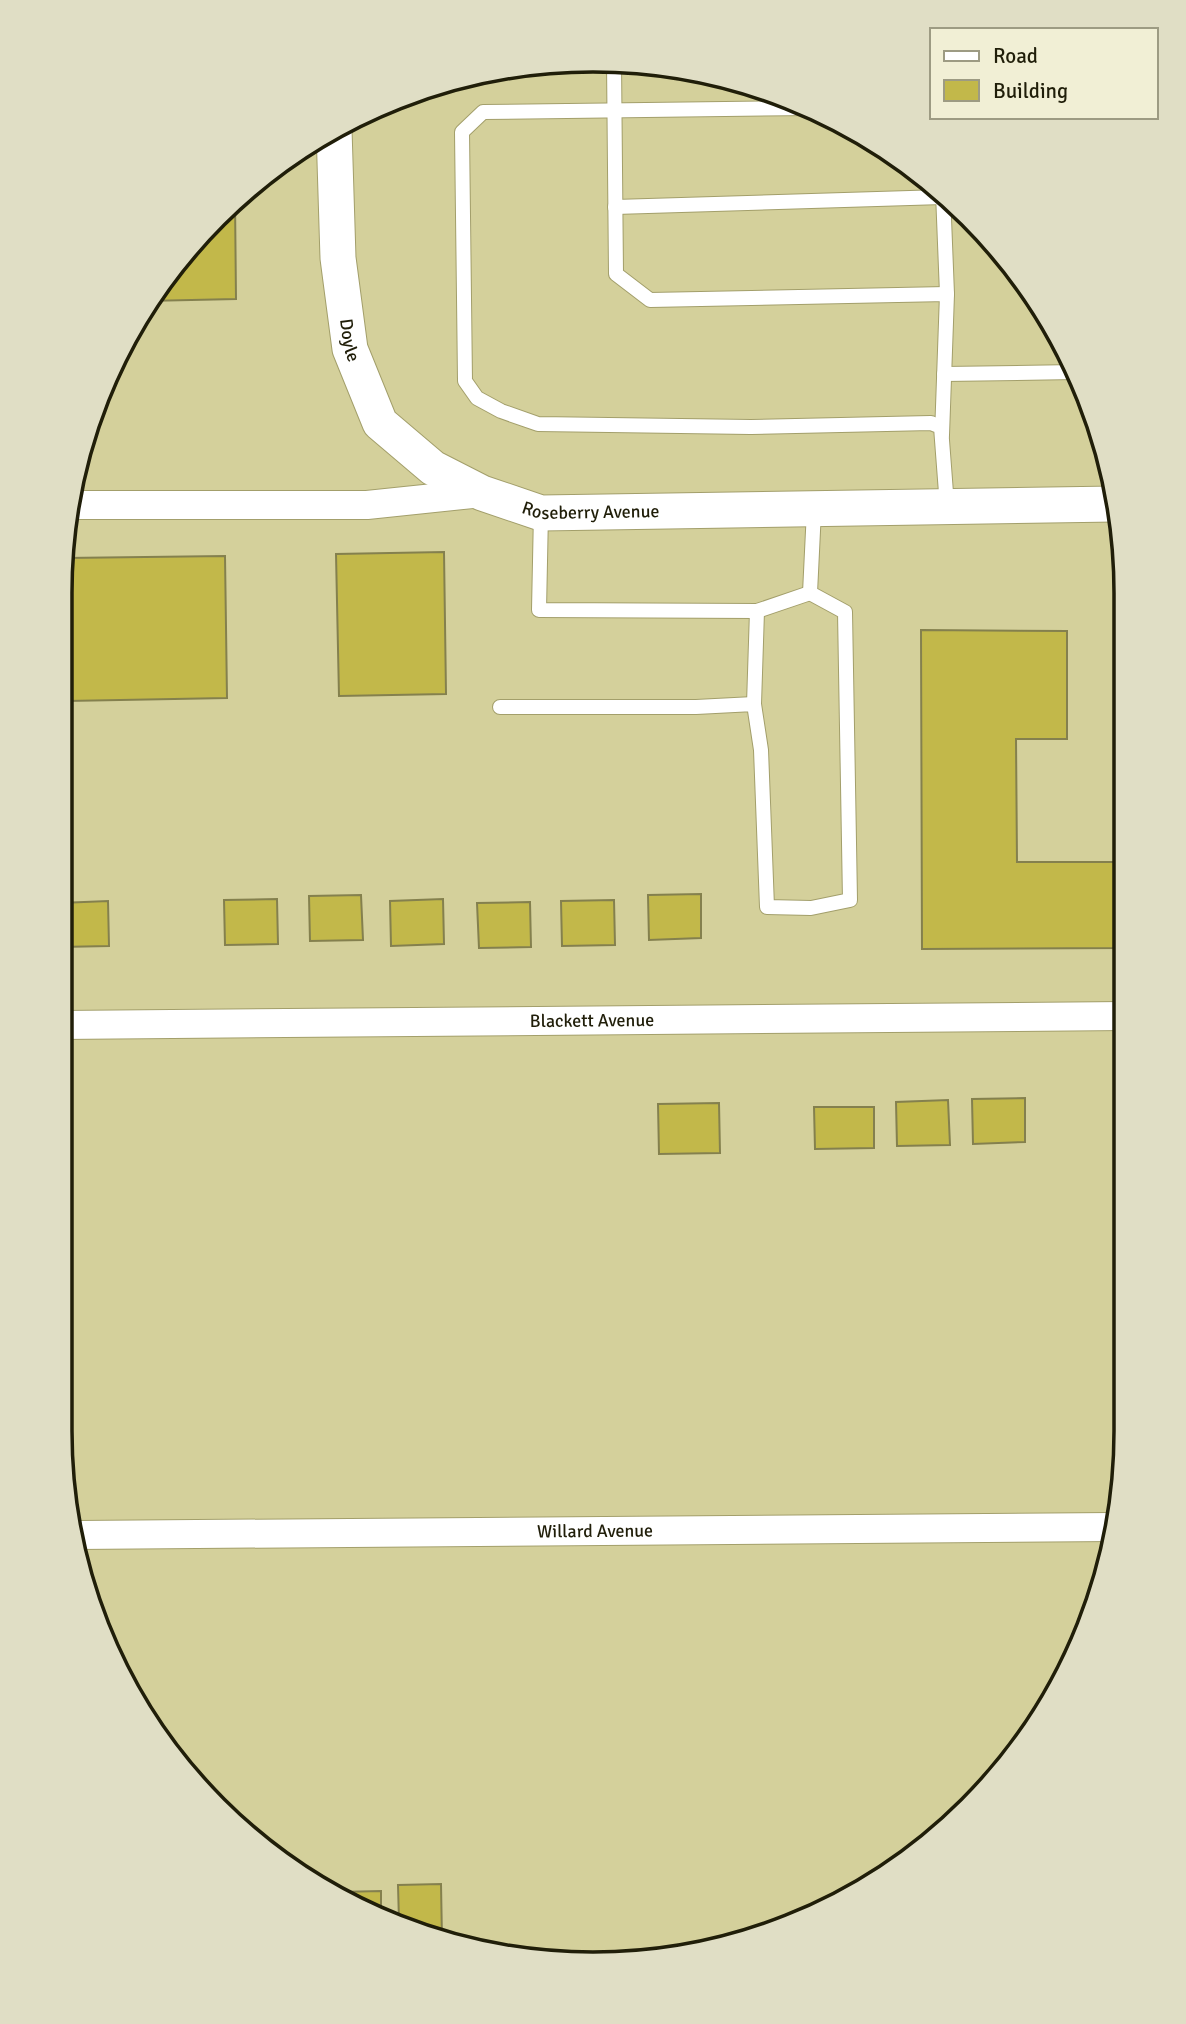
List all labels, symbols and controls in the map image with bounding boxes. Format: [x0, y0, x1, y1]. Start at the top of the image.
legend [930, 28, 1158, 119]
text: Road [993, 43, 1038, 69]
text: Building [993, 78, 1068, 104]
street label: Doyle [335, 317, 365, 365]
street label: Roseberry Avenue [519, 496, 660, 524]
street label: Blackett Avenue [530, 1009, 654, 1032]
street label: Willard Avenue [537, 1520, 653, 1542]

